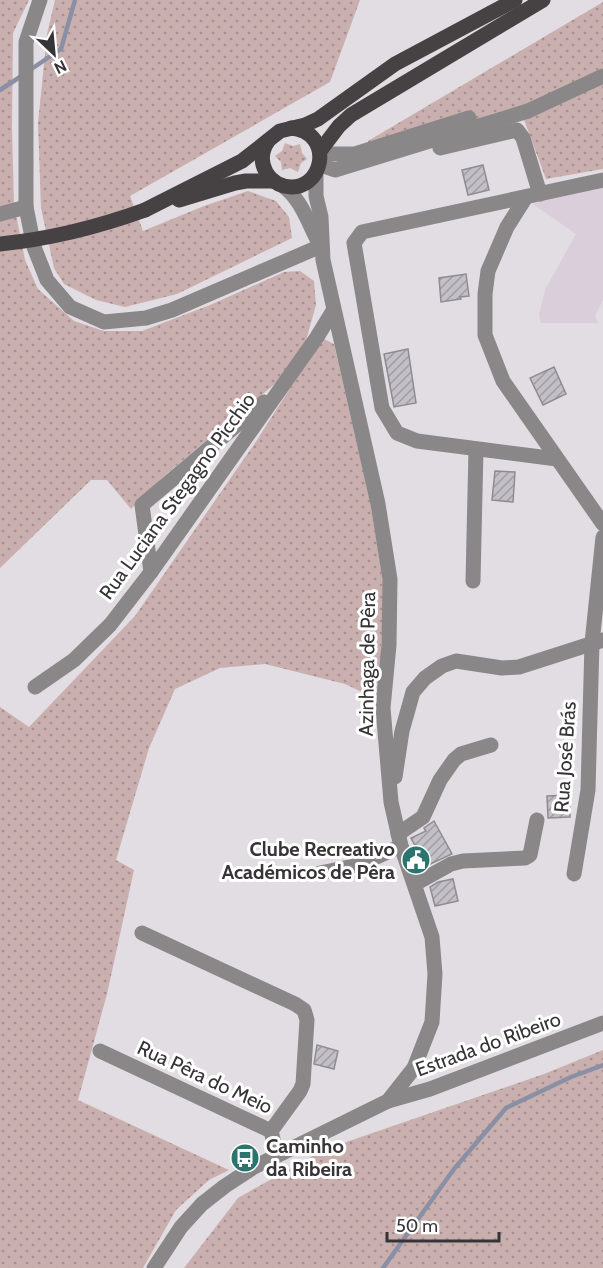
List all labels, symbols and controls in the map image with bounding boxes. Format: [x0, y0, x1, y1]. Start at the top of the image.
north arrow [24, 24, 84, 84]
text: N [51, 56, 70, 78]
street label: Rua Luciana Stegagno Picchio [94, 388, 260, 604]
street label: Azinhaga de Pêra [354, 591, 380, 737]
street label: Rua José Brás [549, 701, 581, 813]
place label: Clube Recreativo Académicos de Pêra [222, 837, 395, 884]
public building icon: Clube Recreativo Académicos de Pêra [400, 844, 432, 876]
street label: Estrada do Ribeiro [412, 1007, 564, 1081]
street label: Rua Pêra do Meio [134, 1035, 276, 1119]
place label: Caminho da Ribeira [266, 1134, 352, 1181]
bus stop icon: Caminho da Ribeira [229, 1142, 261, 1174]
scale bar [387, 1205, 500, 1243]
text: 50 m [396, 1215, 438, 1237]

